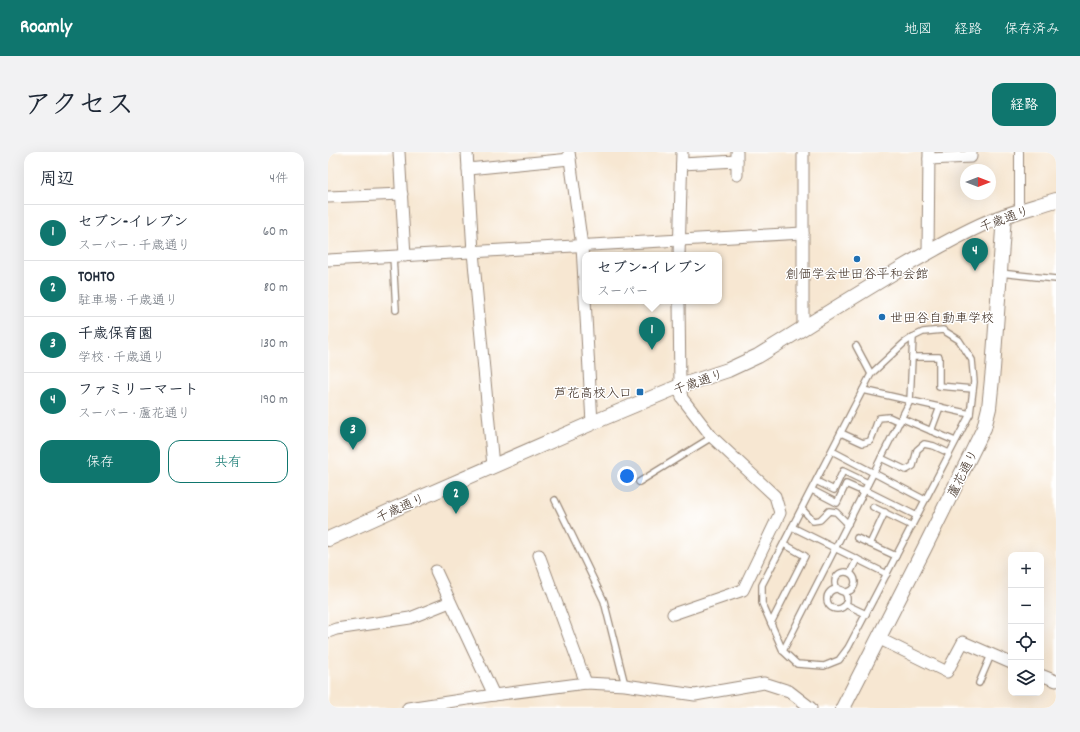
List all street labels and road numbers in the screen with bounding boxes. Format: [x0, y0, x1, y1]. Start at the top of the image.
street label: 千歳通り [977, 203, 1033, 238]
street label: 千歳通り [671, 366, 726, 401]
street label: 蘆花通り [944, 447, 984, 502]
street label: 千歳通り [373, 490, 429, 529]

